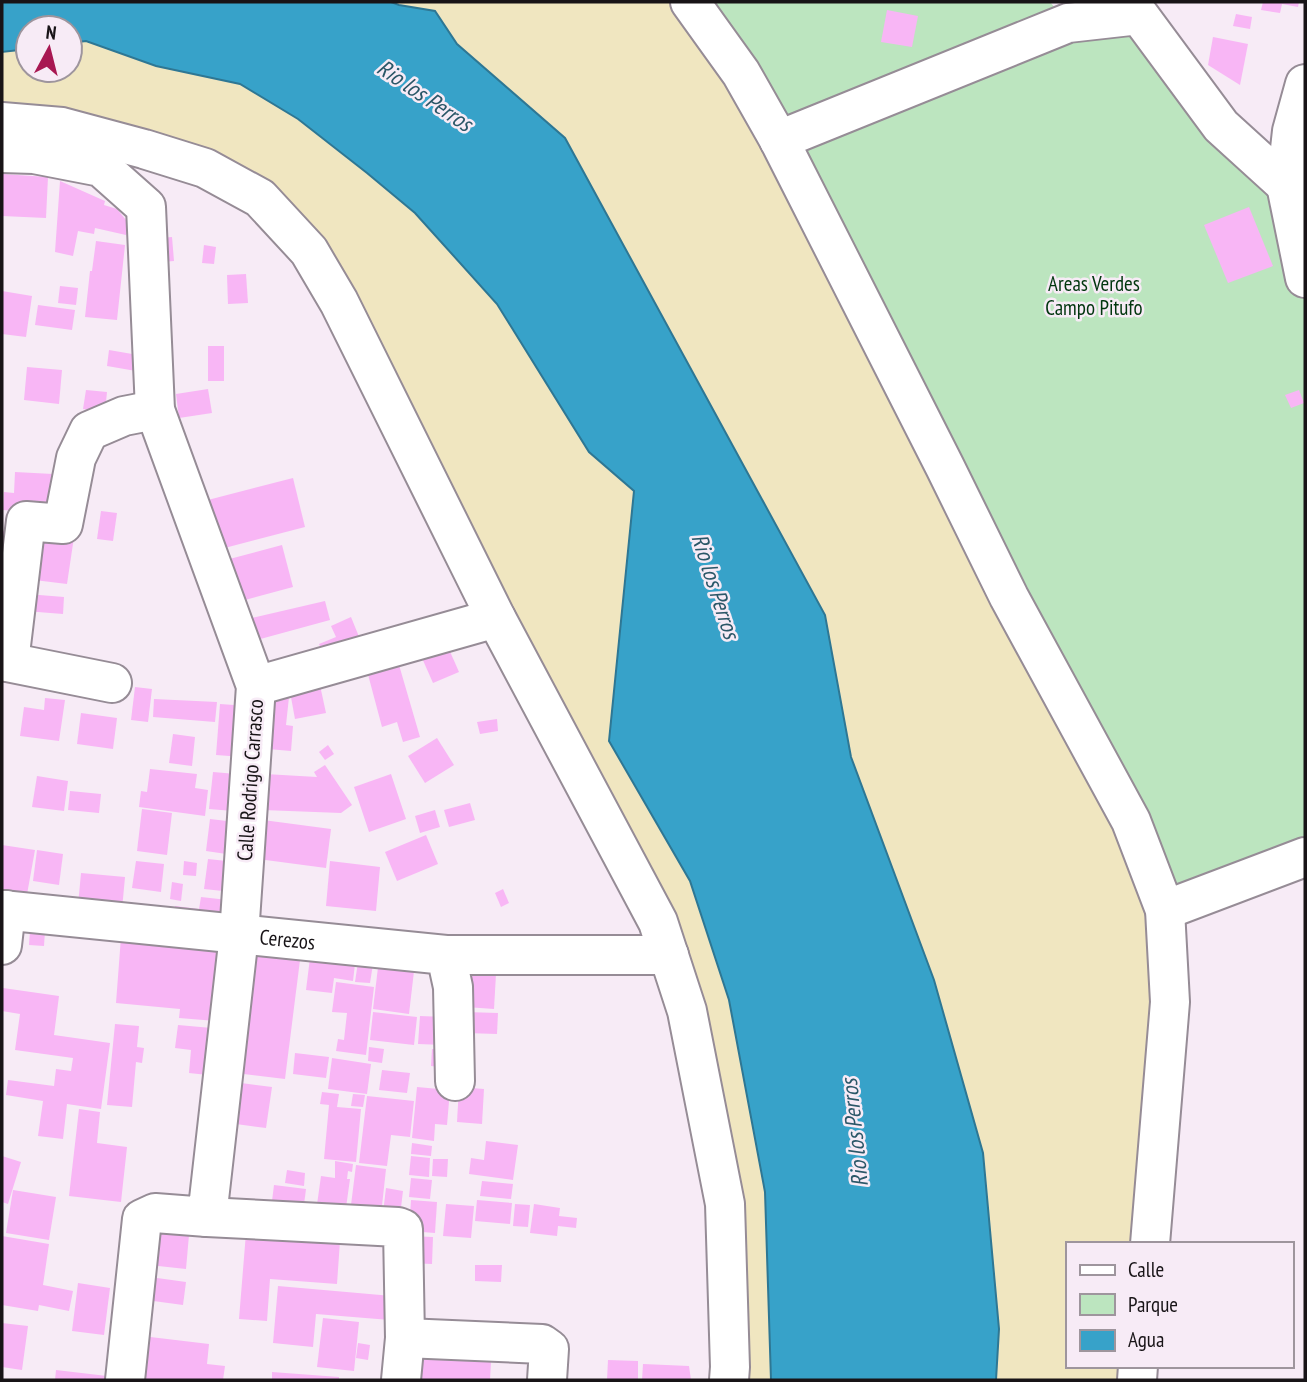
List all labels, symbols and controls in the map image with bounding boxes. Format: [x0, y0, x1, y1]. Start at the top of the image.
north arrow [14, 14, 84, 84]
text: N [45, 20, 58, 45]
water label: Rio los Perros [372, 53, 480, 139]
park label: Areas Verdes Campo Pitufo [1045, 270, 1143, 321]
water label: Rio los Perros [685, 530, 747, 644]
street label: Calle Rodrigo Carrasco [231, 698, 269, 862]
street label: Cerezos [259, 923, 317, 955]
water label: Rio los Perros [834, 1075, 874, 1188]
legend [1066, 1242, 1293, 1368]
text: Calle [1128, 1256, 1164, 1283]
text: Parque [1128, 1291, 1178, 1318]
text: Agua [1128, 1326, 1164, 1353]

